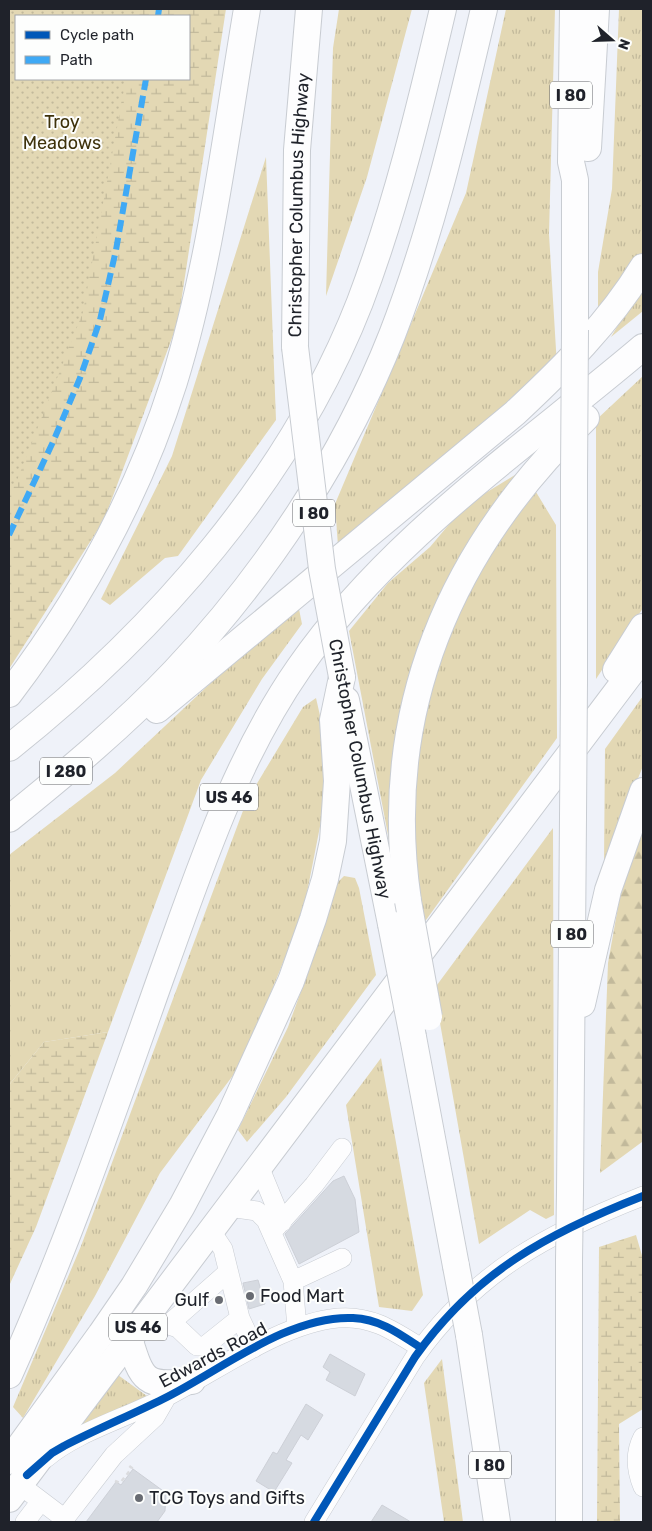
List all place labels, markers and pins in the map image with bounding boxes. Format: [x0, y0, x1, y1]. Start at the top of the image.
place label: Food Mart [260, 1285, 344, 1307]
place label: Gulf [175, 1289, 209, 1311]
marker: Food Mart [244, 1290, 256, 1302]
marker: Gulf [213, 1294, 225, 1306]
place label: TCG Toys and Gifts [149, 1487, 305, 1509]
marker: TCG Toys and Gifts [133, 1492, 145, 1504]

